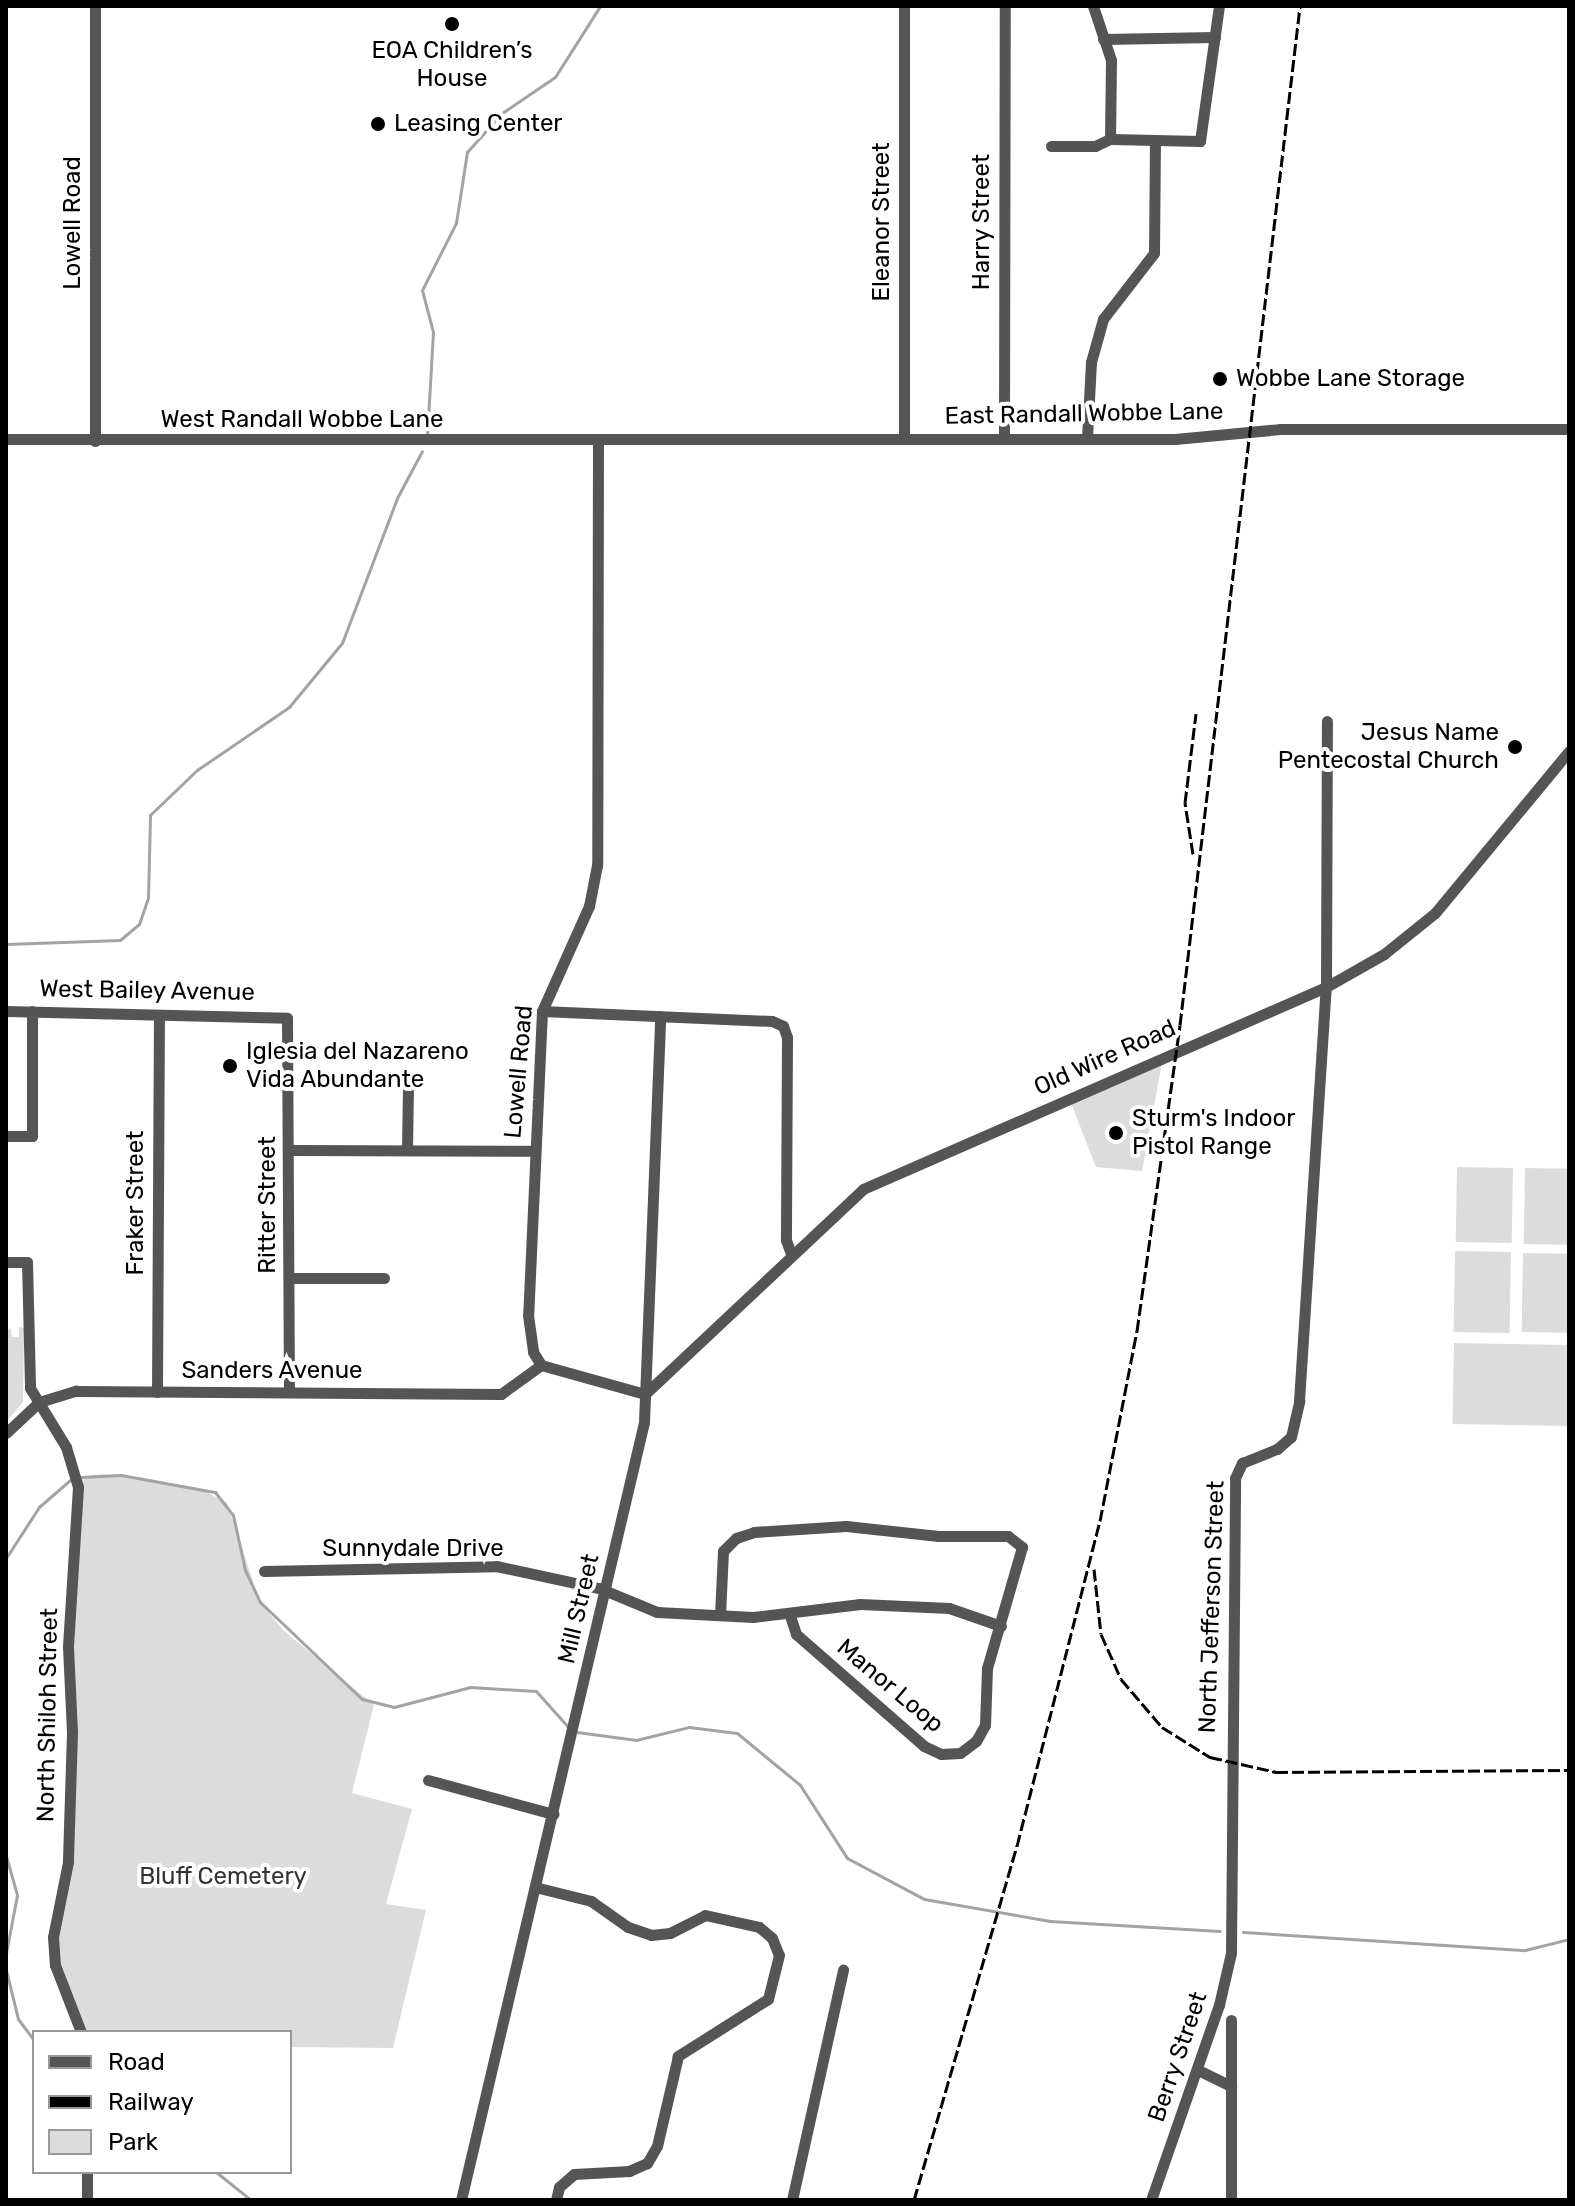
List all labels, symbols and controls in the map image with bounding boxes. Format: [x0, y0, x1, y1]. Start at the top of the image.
marker: EOA Children’s House [443, 15, 461, 33]
place label: EOA Children’s House [371, 37, 533, 93]
place label: Leasing Center [394, 110, 562, 138]
marker: Leasing Center [369, 115, 387, 133]
street label: Eleanor Street [868, 142, 896, 302]
street label: Harry Street [968, 153, 996, 291]
street label: Lowell Road [59, 156, 87, 290]
place label: Wobbe Lane Storage [1236, 365, 1465, 393]
marker: Wobbe Lane Storage [1211, 370, 1229, 388]
street label: East Randall Wobbe Lane [944, 397, 1224, 431]
street label: West Randall Wobbe Lane [160, 406, 444, 434]
place label: Jesus Name Pentecostal Church [1278, 719, 1499, 775]
marker: Jesus Name Pentecostal Church [1506, 738, 1524, 756]
street label: West Bailey Avenue [38, 975, 256, 1007]
street label: Lowell Road [499, 1004, 539, 1140]
street label: Old Wire Road [1030, 1014, 1180, 1102]
place label: Iglesia del Nazareno Vida Abundante [246, 1038, 469, 1094]
marker: Iglesia del Nazareno Vida Abundante [221, 1057, 239, 1075]
place label: Sturm's Indoor Pistol Range [1132, 1105, 1295, 1161]
marker: Sturm's Indoor Pistol Range [1107, 1124, 1125, 1142]
street label: Fraker Street [122, 1130, 150, 1276]
street label: Ritter Street [254, 1136, 282, 1274]
street label: Sanders Avenue [181, 1357, 363, 1385]
street label: North Jefferson Street [1193, 1480, 1231, 1734]
street label: Sunnydale Drive [322, 1535, 504, 1563]
street label: Mill Street [552, 1551, 606, 1667]
street label: North Shiloh Street [32, 1608, 64, 1822]
street label: Manor Loop [831, 1633, 949, 1739]
park label: Bluff Cemetery [139, 1863, 307, 1891]
street label: Berry Street [1142, 1988, 1214, 2126]
legend [32, 2030, 292, 2174]
text: Road [108, 2048, 165, 2076]
text: Railway [108, 2088, 194, 2116]
text: Park [108, 2128, 158, 2156]

